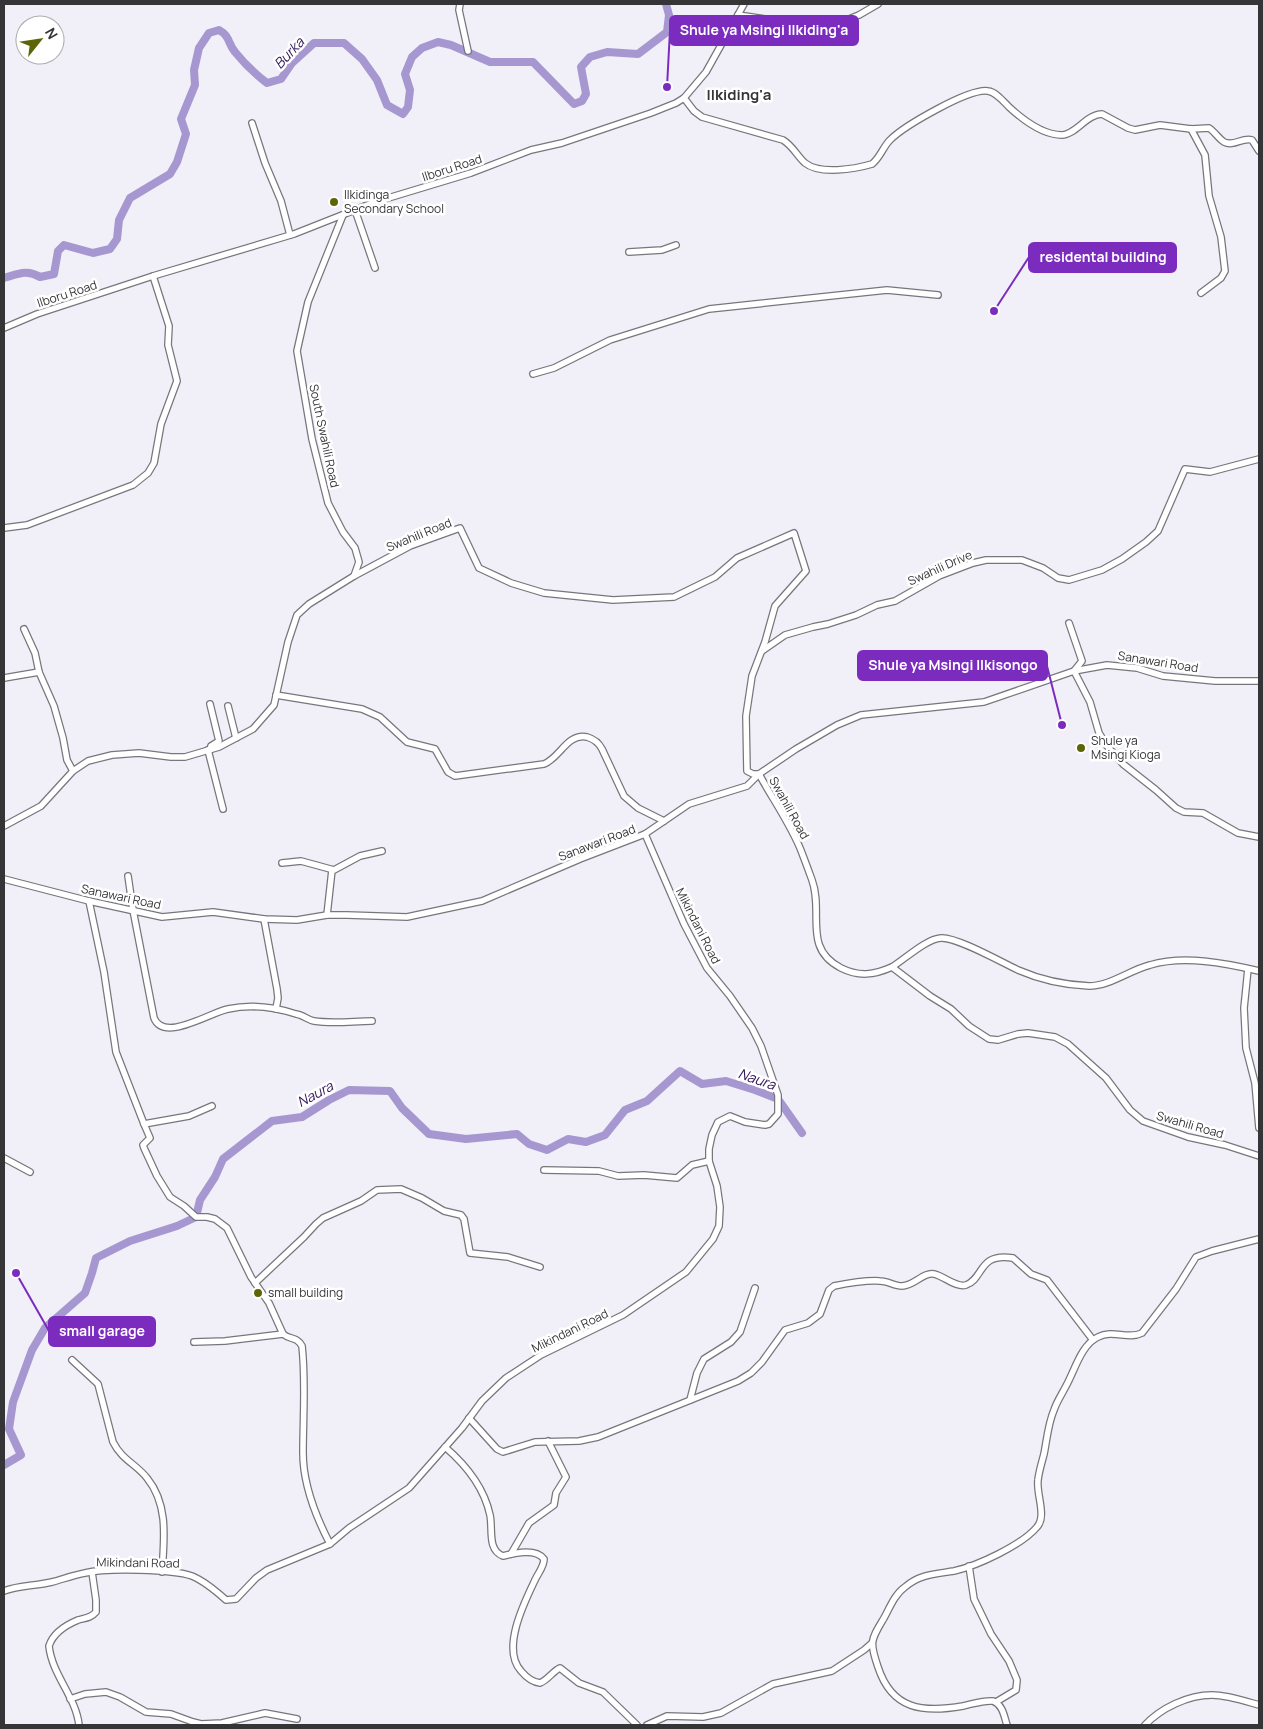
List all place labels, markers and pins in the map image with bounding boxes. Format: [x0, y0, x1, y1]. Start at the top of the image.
callout: Shule ya Msingi Ilkiding'a [670, 16, 858, 45]
place label: Ilkidinga Secondary School [344, 186, 444, 217]
marker: Ilkidinga Secondary School [328, 196, 340, 208]
callout: residental building [1029, 243, 1176, 272]
callout: Shule ya Msingi Ilkisongo [858, 651, 1047, 680]
place label: Shule ya Msingi Kioga [1091, 732, 1160, 763]
marker: Shule ya Msingi Kioga [1075, 742, 1087, 754]
place label: small building [268, 1284, 343, 1301]
marker: small building [252, 1287, 264, 1299]
callout: small garage [49, 1317, 155, 1346]

